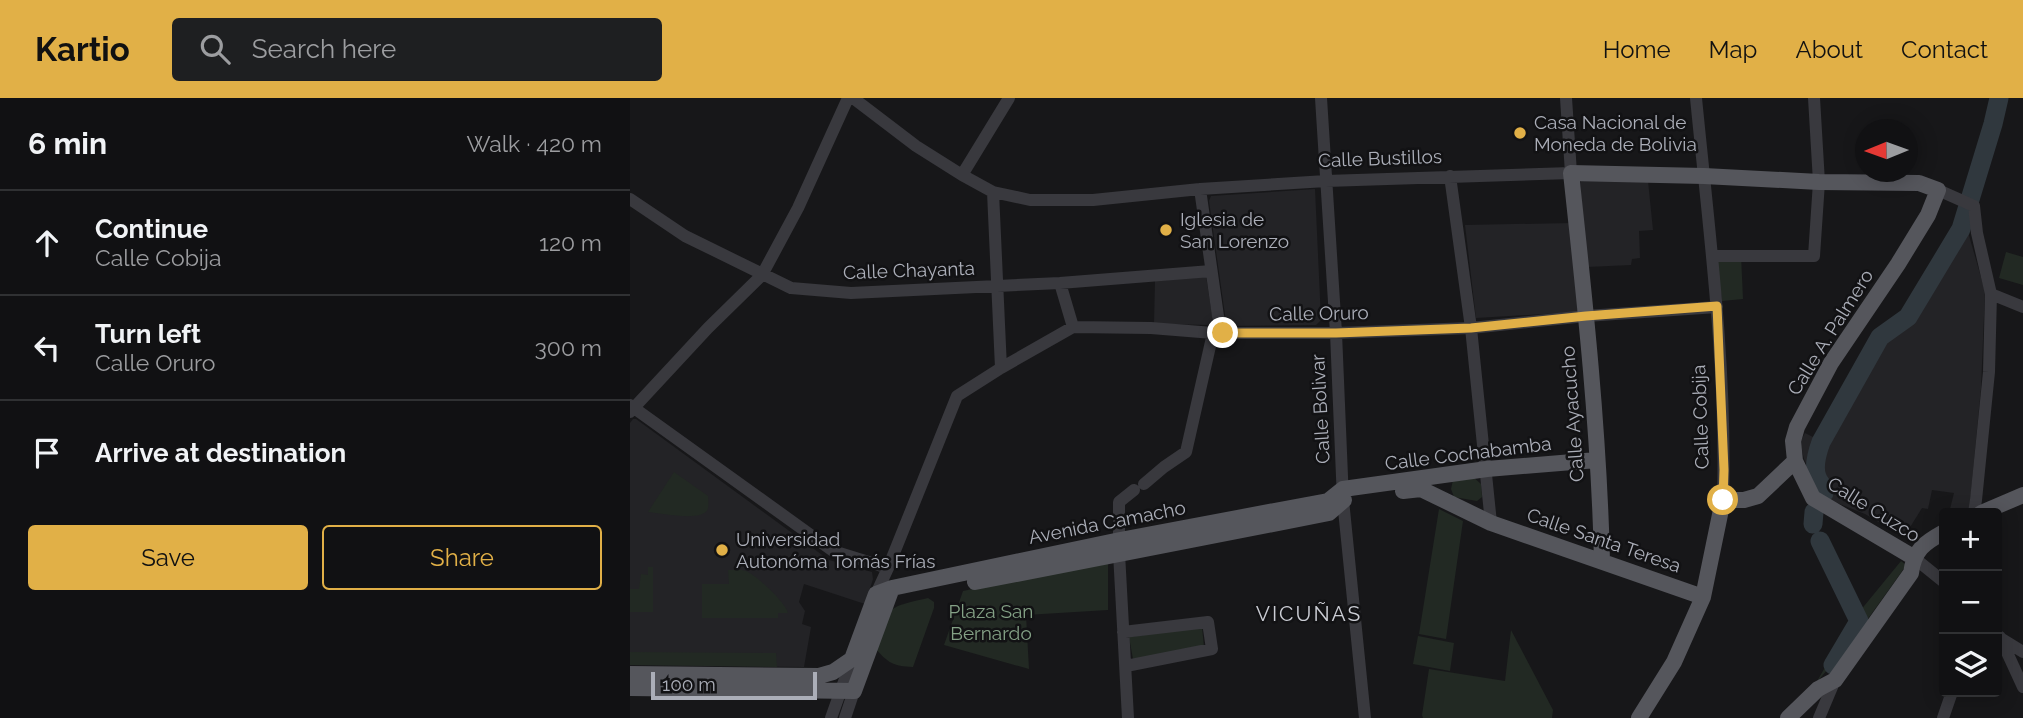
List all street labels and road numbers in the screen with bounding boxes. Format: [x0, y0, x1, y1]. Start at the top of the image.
street label: Calle Bustillos [1318, 145, 1442, 171]
street label: Calle Chayanta [843, 257, 975, 283]
street label: Calle A. Palmero [1783, 265, 1877, 399]
street label: Calle Oruro [1269, 301, 1369, 325]
street label: Calle Ayacucho [1556, 345, 1588, 483]
street label: Calle Bolivar [1306, 353, 1334, 464]
street label: Calle Cobija [1687, 364, 1713, 470]
street label: Calle Cochabamba [1384, 432, 1552, 474]
street label: Calle Cuzco [1824, 472, 1924, 546]
street label: Avenida Camacho [1027, 496, 1187, 548]
street label: Calle Santa Teresa [1524, 503, 1684, 577]

